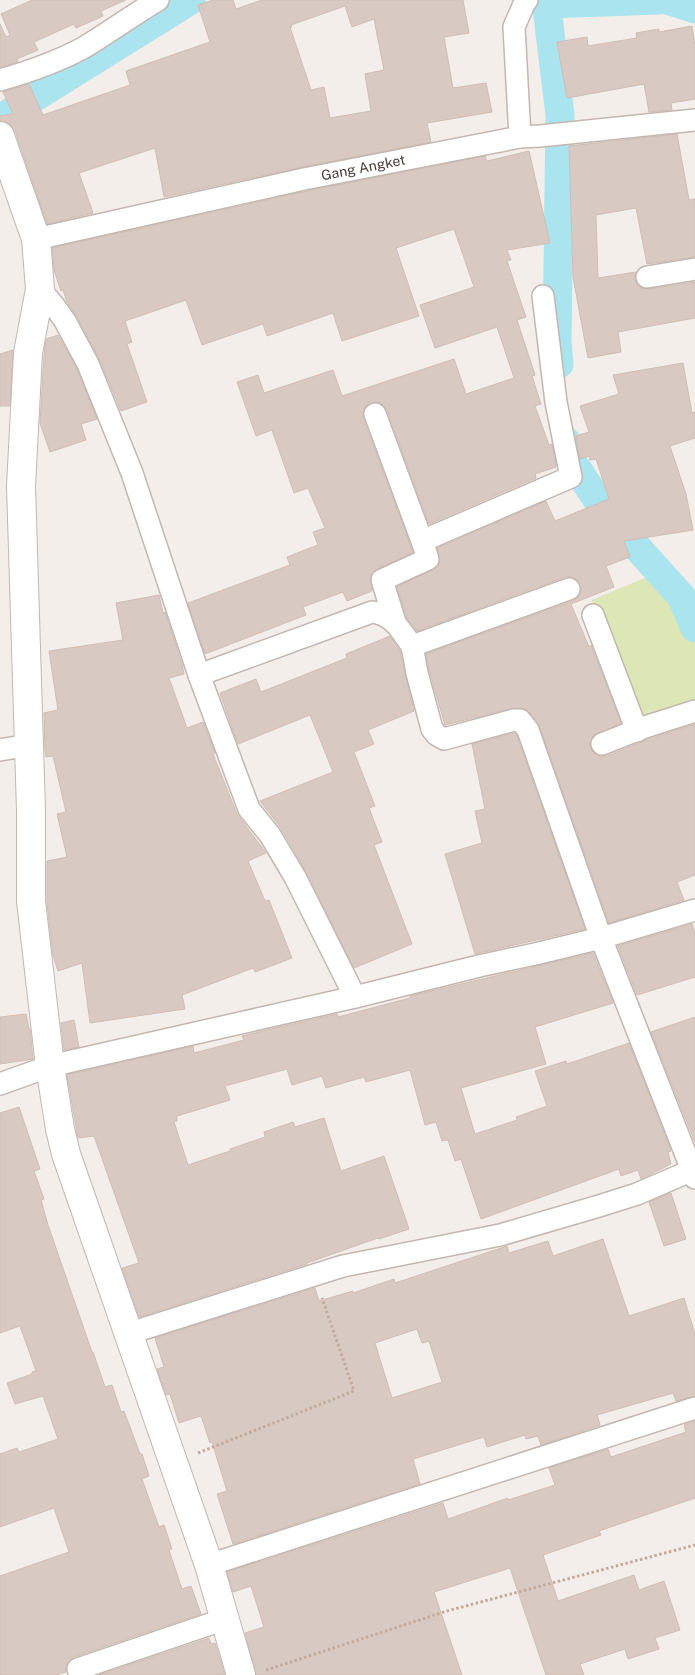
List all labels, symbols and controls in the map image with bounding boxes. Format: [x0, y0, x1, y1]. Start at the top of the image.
street label: Gang Angket [320, 151, 407, 183]

